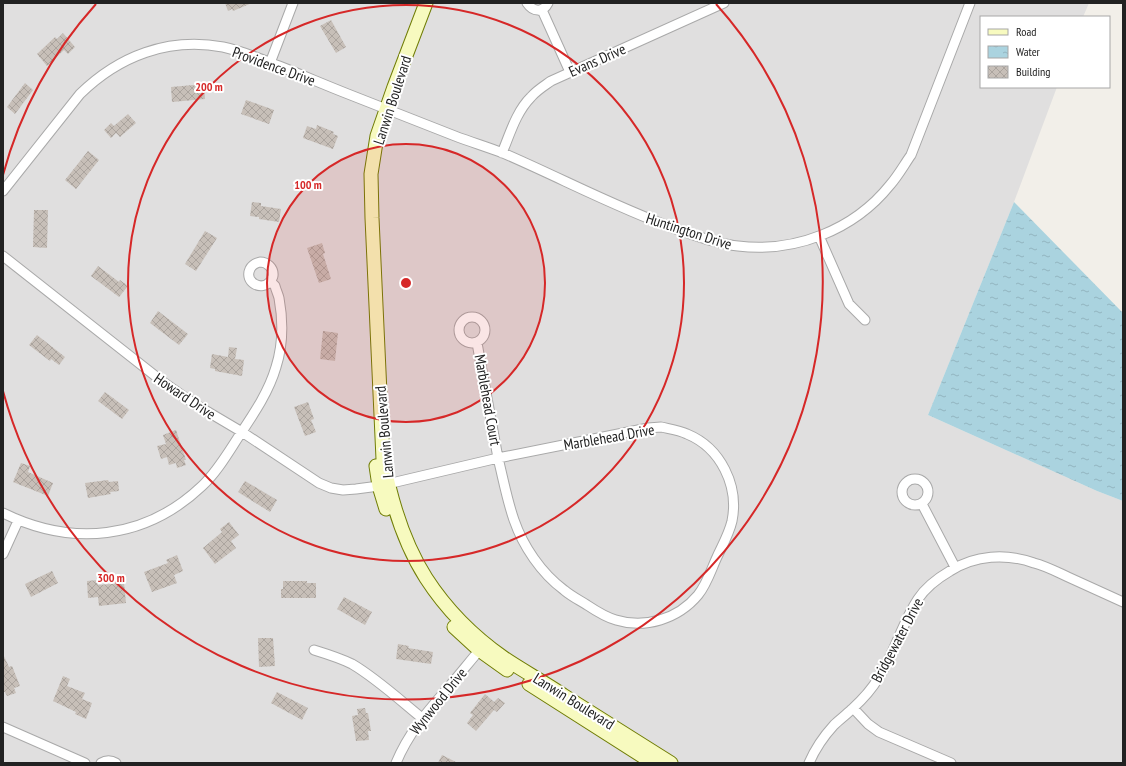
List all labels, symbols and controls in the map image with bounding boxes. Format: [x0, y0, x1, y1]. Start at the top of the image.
legend [980, 16, 1110, 88]
text: Road [1016, 24, 1036, 39]
street label: Evans Drive [566, 39, 628, 81]
street label: Providence Drive [230, 42, 318, 90]
text: Water [1016, 44, 1041, 59]
street label: Lanwin Boulevard [369, 53, 415, 147]
text: Building [1016, 64, 1051, 79]
text: 200 m [195, 79, 223, 94]
text: 100 m [294, 177, 322, 192]
street label: Huntington Drive [644, 208, 734, 254]
centre of rings [399, 276, 413, 290]
street label: Marblehead Court [471, 353, 505, 447]
street label: Howard Drive [151, 368, 219, 424]
street label: Lanwin Boulevard [371, 385, 397, 479]
street label: Marblehead Drive [562, 420, 656, 454]
text: 300 m [97, 570, 125, 585]
street label: Bridgewater Drive [867, 594, 927, 686]
street label: Wynwood Drive [405, 664, 471, 738]
street label: Lanwin Boulevard [530, 668, 618, 734]

